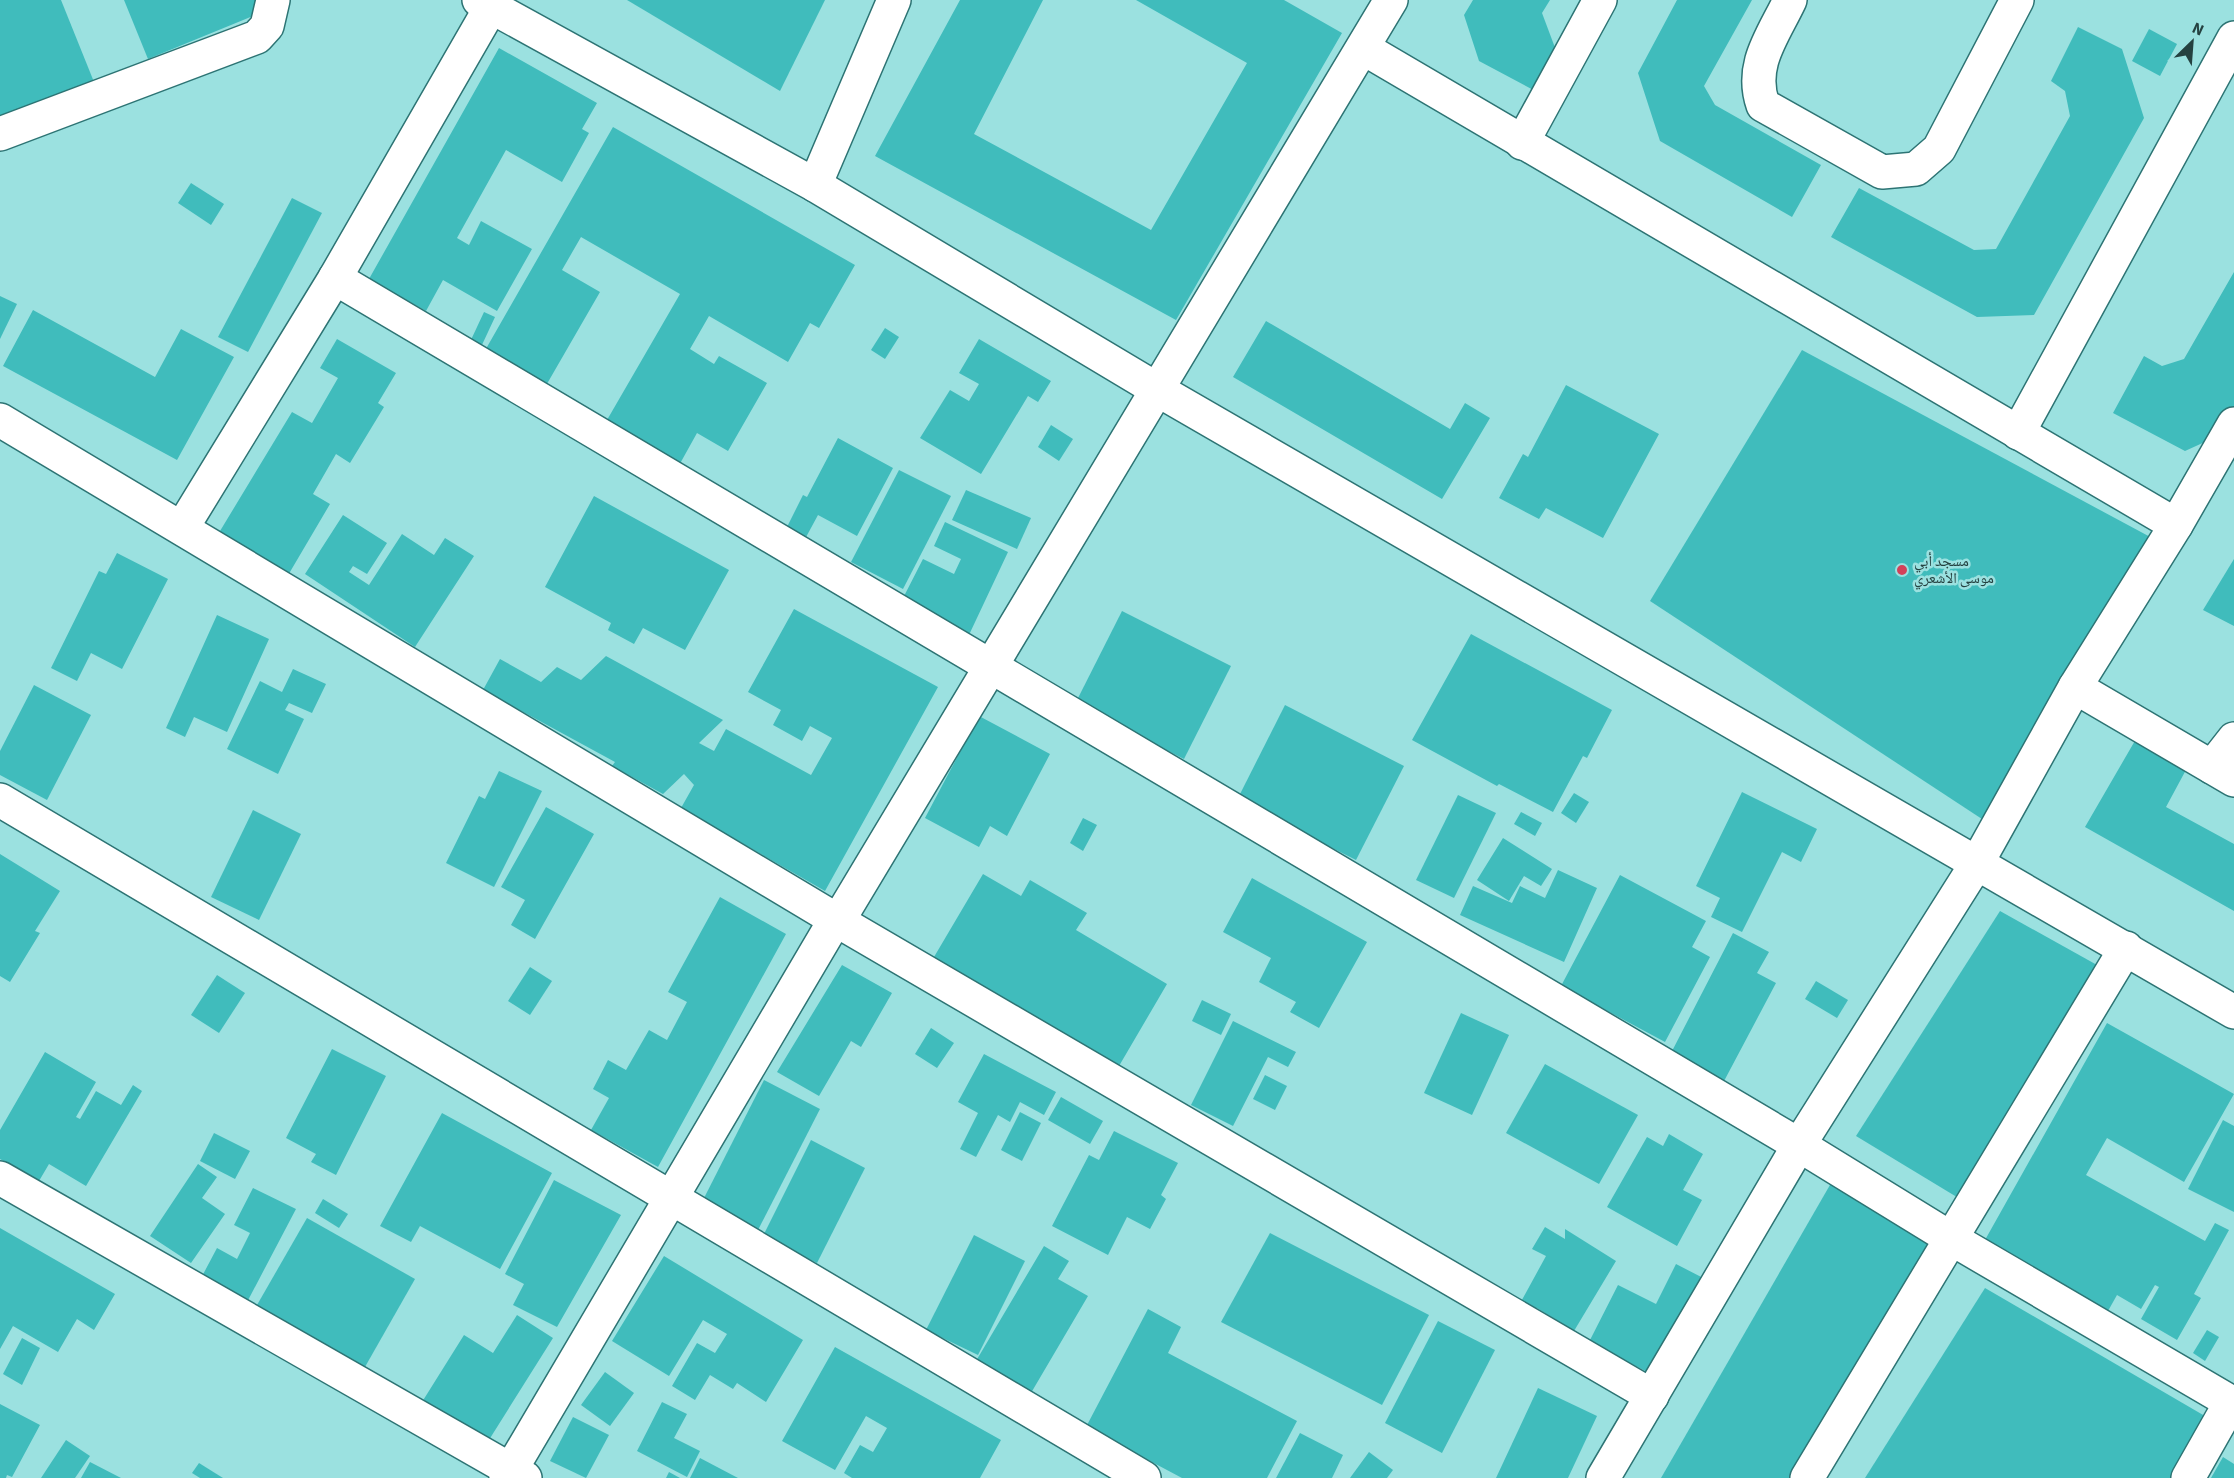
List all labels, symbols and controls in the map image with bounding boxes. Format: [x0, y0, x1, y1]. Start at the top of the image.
north arrow [2162, 12, 2222, 72]
text: N [2188, 17, 2207, 42]
place label: مسجد أبي موسى الأشعري [1914, 551, 1994, 590]
marker: مسجد أبي موسى الأشعري [1895, 563, 1909, 577]

